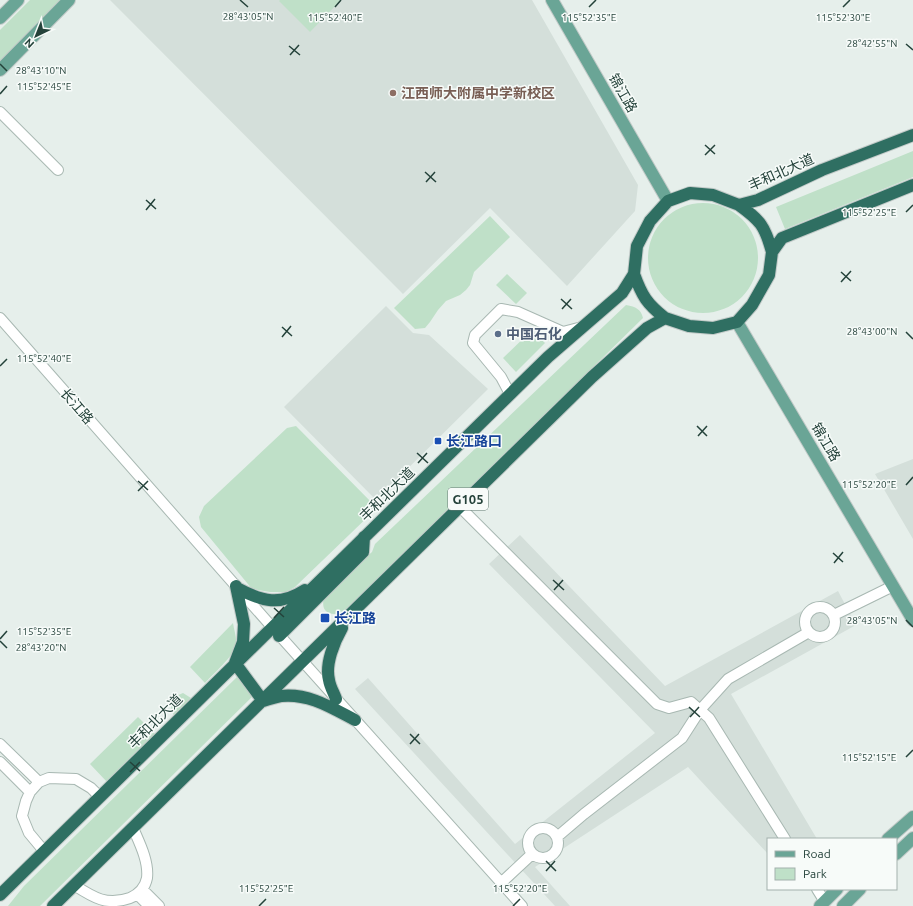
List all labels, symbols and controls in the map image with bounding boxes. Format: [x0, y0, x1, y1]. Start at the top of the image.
text: 28°43'05"N [223, 11, 273, 22]
text: 115°52'40"E [308, 12, 363, 23]
text: 115°52'35"E [562, 12, 617, 23]
text: 115°52'30"E [816, 12, 871, 23]
north arrow [16, 16, 56, 56]
text: N [22, 36, 36, 51]
text: 28°42'55"N [847, 38, 897, 49]
text: 28°43'10"N [16, 65, 66, 76]
street label: 锦江路 [606, 71, 640, 115]
text: 115°52'45"E [17, 81, 72, 92]
place label: 江西师大附属中学新校区 [401, 85, 555, 101]
marker: 江西师大附属中学新校区 [388, 88, 398, 98]
street label: 丰和北大道 [746, 150, 816, 194]
text: 115°52'25"E [842, 207, 897, 218]
place label: 中国石化 [506, 326, 562, 342]
text: 28°43'00"N [847, 326, 897, 337]
marker: 中国石化 [493, 329, 503, 339]
text: 115°52'40"E [17, 353, 72, 364]
street label: 长江路 [57, 385, 97, 427]
street label: 锦江路 [808, 420, 844, 464]
place label: 长江路口 [446, 433, 502, 449]
marker: 长江路口 [433, 436, 443, 446]
street label: 丰和北大道 [356, 464, 418, 524]
text: 115°52'20"E [842, 479, 897, 490]
road number: G105 [448, 488, 488, 510]
place label: 长江路 [334, 610, 376, 626]
marker: 长江路 [319, 612, 331, 624]
text: 28°43'05"N [847, 615, 897, 626]
text: 115°52'35"E [17, 626, 72, 637]
text: 28°43'20"N [16, 642, 66, 653]
street label: 丰和北大道 [125, 691, 185, 751]
text: 115°52'15"E [842, 752, 897, 763]
legend [767, 838, 897, 890]
text: Road [803, 847, 831, 860]
text: Park [803, 867, 827, 880]
text: 115°52'25"E [239, 883, 294, 894]
text: 115°52'20"E [493, 883, 548, 894]

